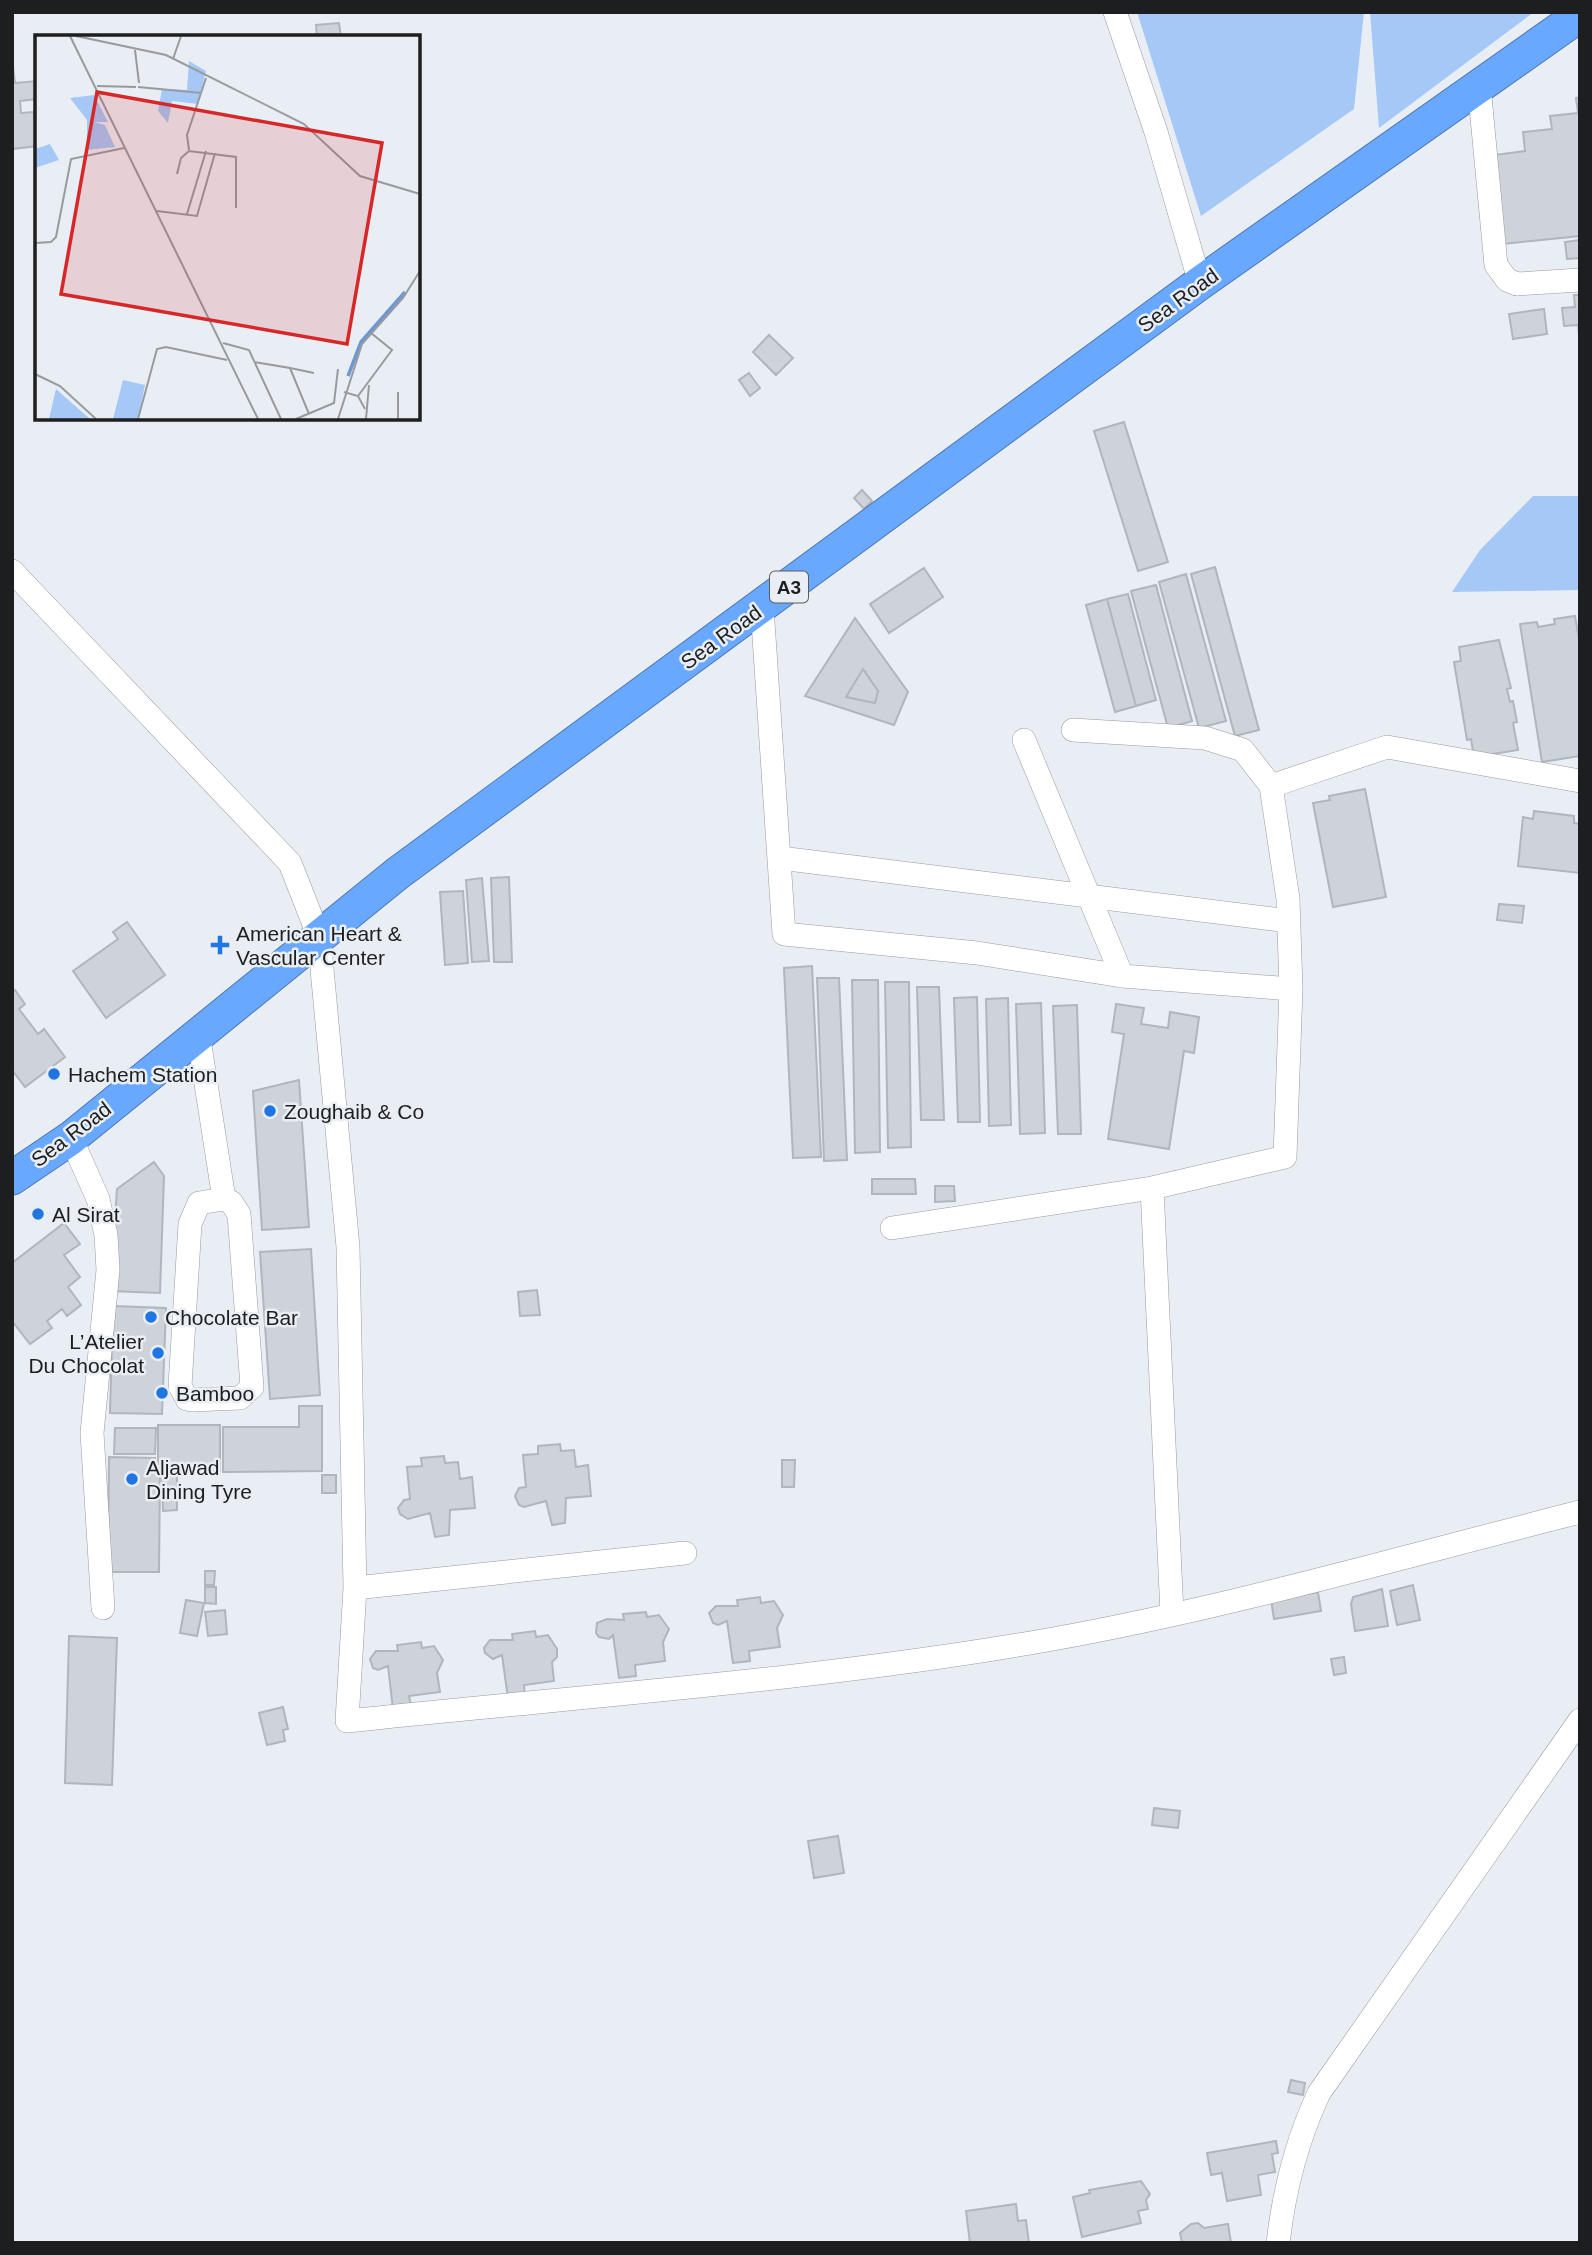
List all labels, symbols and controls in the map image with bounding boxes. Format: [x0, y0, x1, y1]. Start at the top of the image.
inset map [35, 35, 420, 420]
street label: Sea Road [1133, 263, 1223, 337]
road number: A3 [770, 572, 808, 602]
street label: Sea Road [676, 600, 766, 674]
place label: American Heart & Vascular Center [236, 922, 402, 969]
marker: American Heart & Vascular Center [210, 935, 230, 955]
place label: Hachem Station [68, 1063, 217, 1086]
marker: Hachem Station [46, 1066, 62, 1082]
street label: Sea Road [27, 1097, 115, 1171]
place label: Zoughaib & Co [284, 1100, 424, 1123]
marker: Zoughaib & Co [262, 1103, 278, 1119]
place label: Al Sirat [52, 1203, 120, 1226]
marker: Al Sirat [30, 1206, 46, 1222]
place label: Chocolate Bar [165, 1306, 298, 1329]
marker: Chocolate Bar [143, 1309, 159, 1325]
place label: L’Atelier Du Chocolat [28, 1330, 144, 1377]
marker: L’Atelier Du Chocolat [150, 1345, 166, 1361]
place label: Bamboo [176, 1382, 254, 1405]
marker: Bamboo [154, 1385, 170, 1401]
place label: Aljawad Dining Tyre [146, 1456, 252, 1503]
marker: Aljawad Dining Tyre [124, 1471, 140, 1487]

